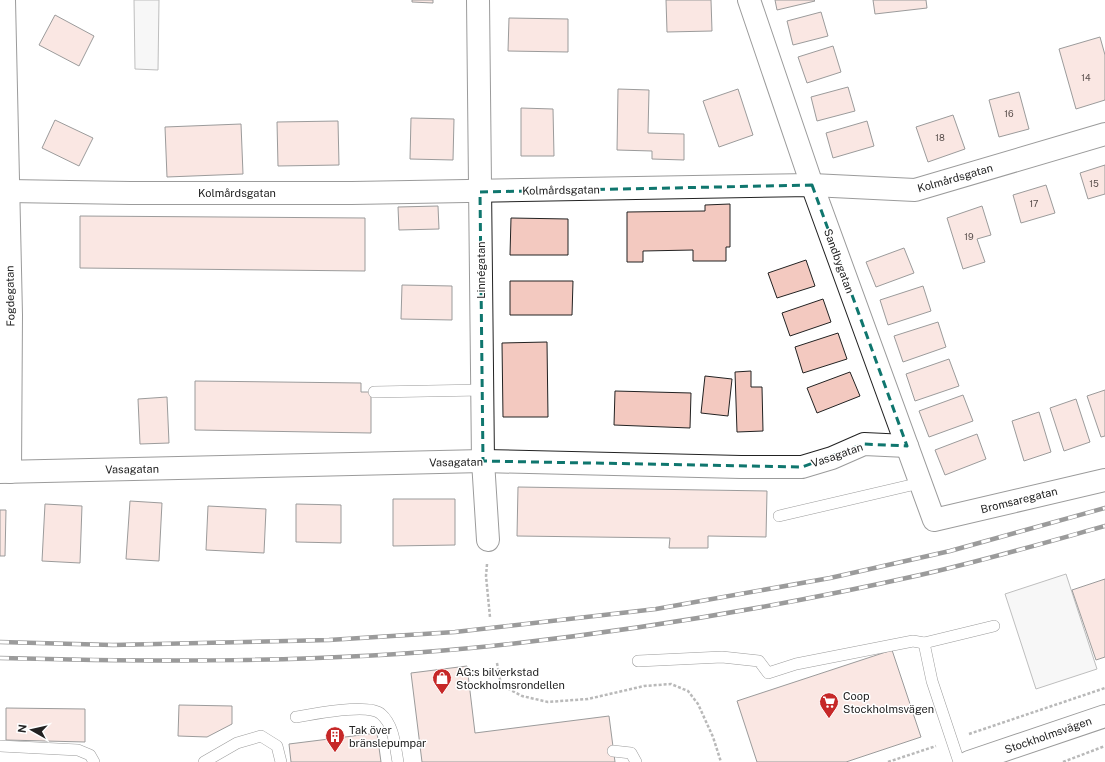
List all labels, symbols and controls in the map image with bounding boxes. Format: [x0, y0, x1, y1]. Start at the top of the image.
house number: 14 [1081, 72, 1091, 83]
house number: 16 [1004, 108, 1014, 119]
house number: 18 [935, 132, 945, 143]
street label: Kolmårdsgatan [916, 162, 994, 194]
house number: 15 [1089, 178, 1099, 189]
street label: Kolmårdsgatan [522, 183, 600, 197]
street label: Kolmårdsgatan [198, 187, 276, 199]
house number: 17 [1029, 198, 1039, 209]
street label: Sandbygatan [822, 227, 856, 295]
house number: 19 [964, 231, 974, 242]
street label: Linnégatan [475, 241, 487, 299]
street label: Fogdegatan [3, 265, 17, 327]
street label: Vasagatan [810, 441, 864, 469]
street label: Vasagatan [429, 456, 483, 468]
street label: Vasagatan [105, 463, 159, 475]
street label: Bromsaregatan [979, 485, 1059, 515]
place label: AG:s bilverkstad Stockholmsrondellen [456, 666, 565, 691]
shop icon: AG:s bilverkstad Stockholmsrondellen [431, 667, 453, 695]
place label: Coop Stockholmsvägen [843, 690, 934, 715]
supermarket icon: Coop Stockholmsvägen [818, 691, 840, 719]
north arrow [12, 710, 52, 750]
street label: Stockholmsvägen [1003, 714, 1093, 756]
text: N [16, 724, 29, 734]
place label: Tak över bränslepumpar [349, 724, 426, 749]
building icon: Tak över bränslepumpar [324, 725, 346, 753]

